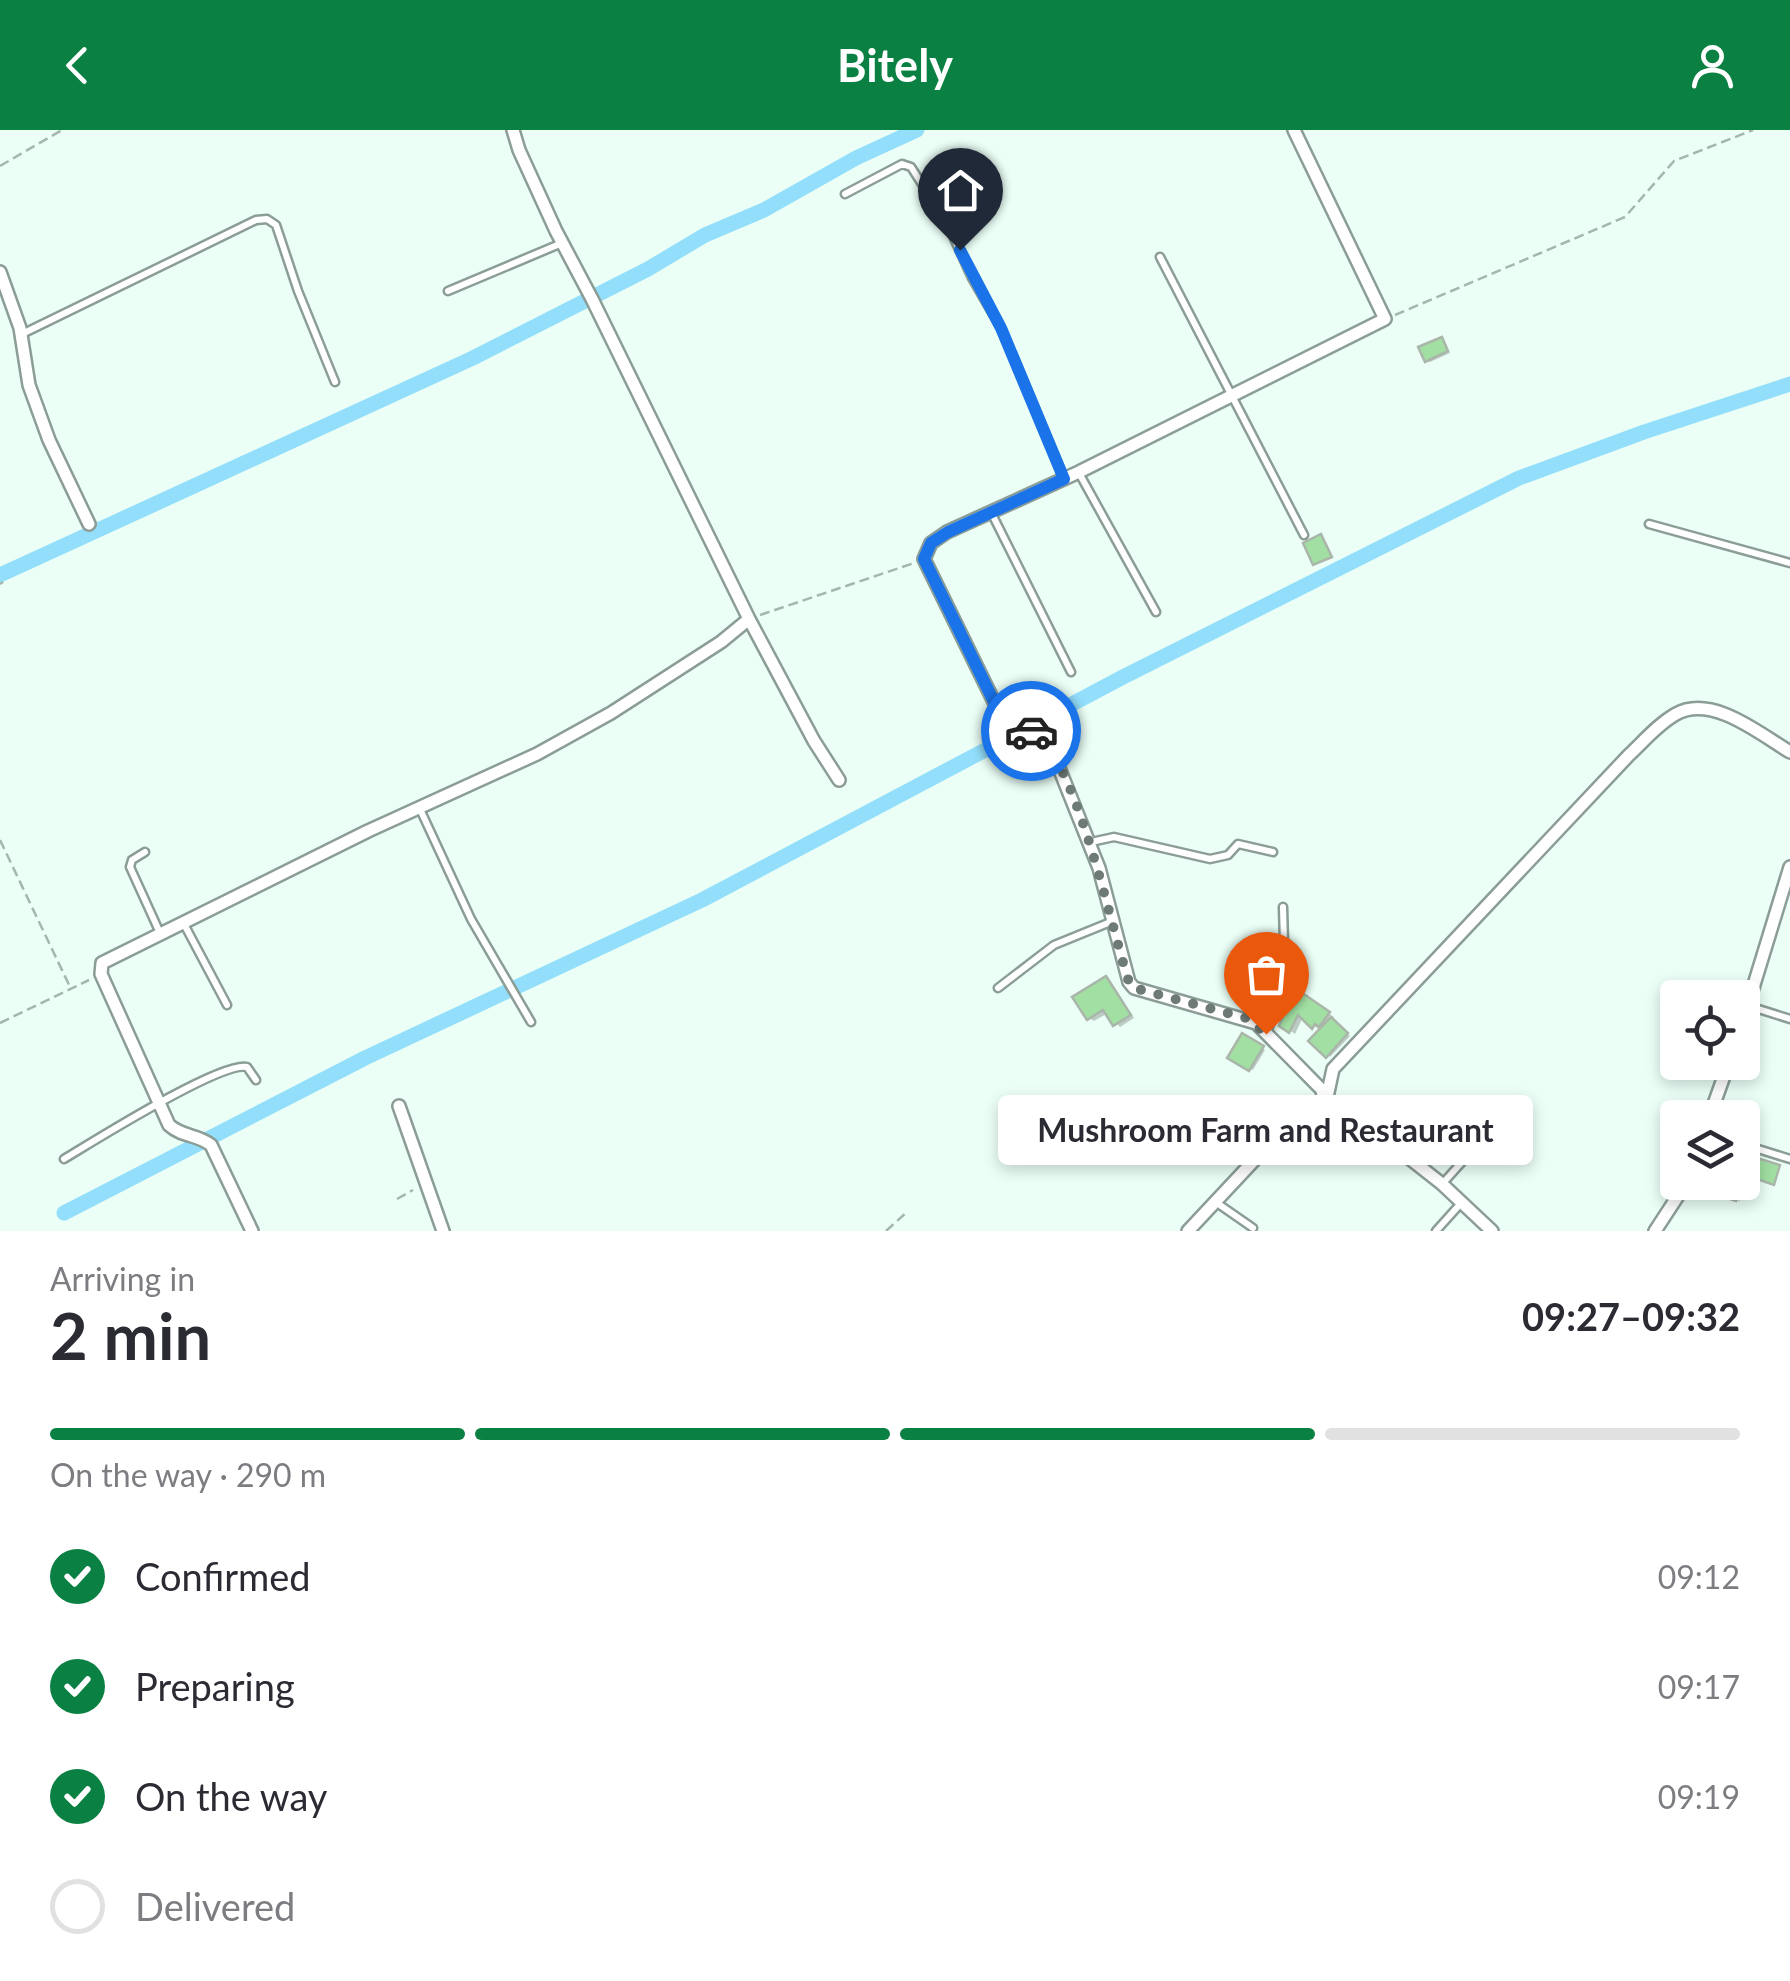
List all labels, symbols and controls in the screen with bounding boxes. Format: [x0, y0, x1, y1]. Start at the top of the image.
icon: back [50, 38, 105, 93]
text: Bitely [837, 38, 953, 92]
icon: person [1685, 38, 1740, 93]
pin [918, 148, 1003, 251]
icon: home [933, 163, 988, 218]
courier [981, 681, 1081, 781]
icon: car [1004, 704, 1059, 759]
pin [1224, 932, 1309, 1035]
icon: bag [1239, 947, 1294, 1002]
map controls [1660, 980, 1760, 1200]
button: locate [1660, 980, 1760, 1080]
callout: Mushroom Farm and Restaurant [998, 1094, 1534, 1164]
button: layers [1660, 1100, 1760, 1200]
text: Mushroom Farm and Restaurant [1037, 1110, 1494, 1149]
text: Arriving in [50, 1259, 195, 1298]
text: 09:27–09:32 [1522, 1293, 1740, 1339]
text: 2 min [50, 1296, 211, 1374]
text: On the way · 290 m [50, 1455, 326, 1494]
icon: check [50, 1549, 105, 1604]
text: Confirmed [135, 1553, 311, 1599]
text: 09:12 [1658, 1557, 1740, 1596]
icon: check [50, 1659, 105, 1714]
text: Preparing [135, 1663, 295, 1709]
text: 09:17 [1658, 1667, 1740, 1706]
icon: check [50, 1769, 105, 1824]
text: On the way [135, 1773, 327, 1819]
text: 09:19 [1658, 1777, 1740, 1816]
text: Delivered [135, 1883, 295, 1929]

